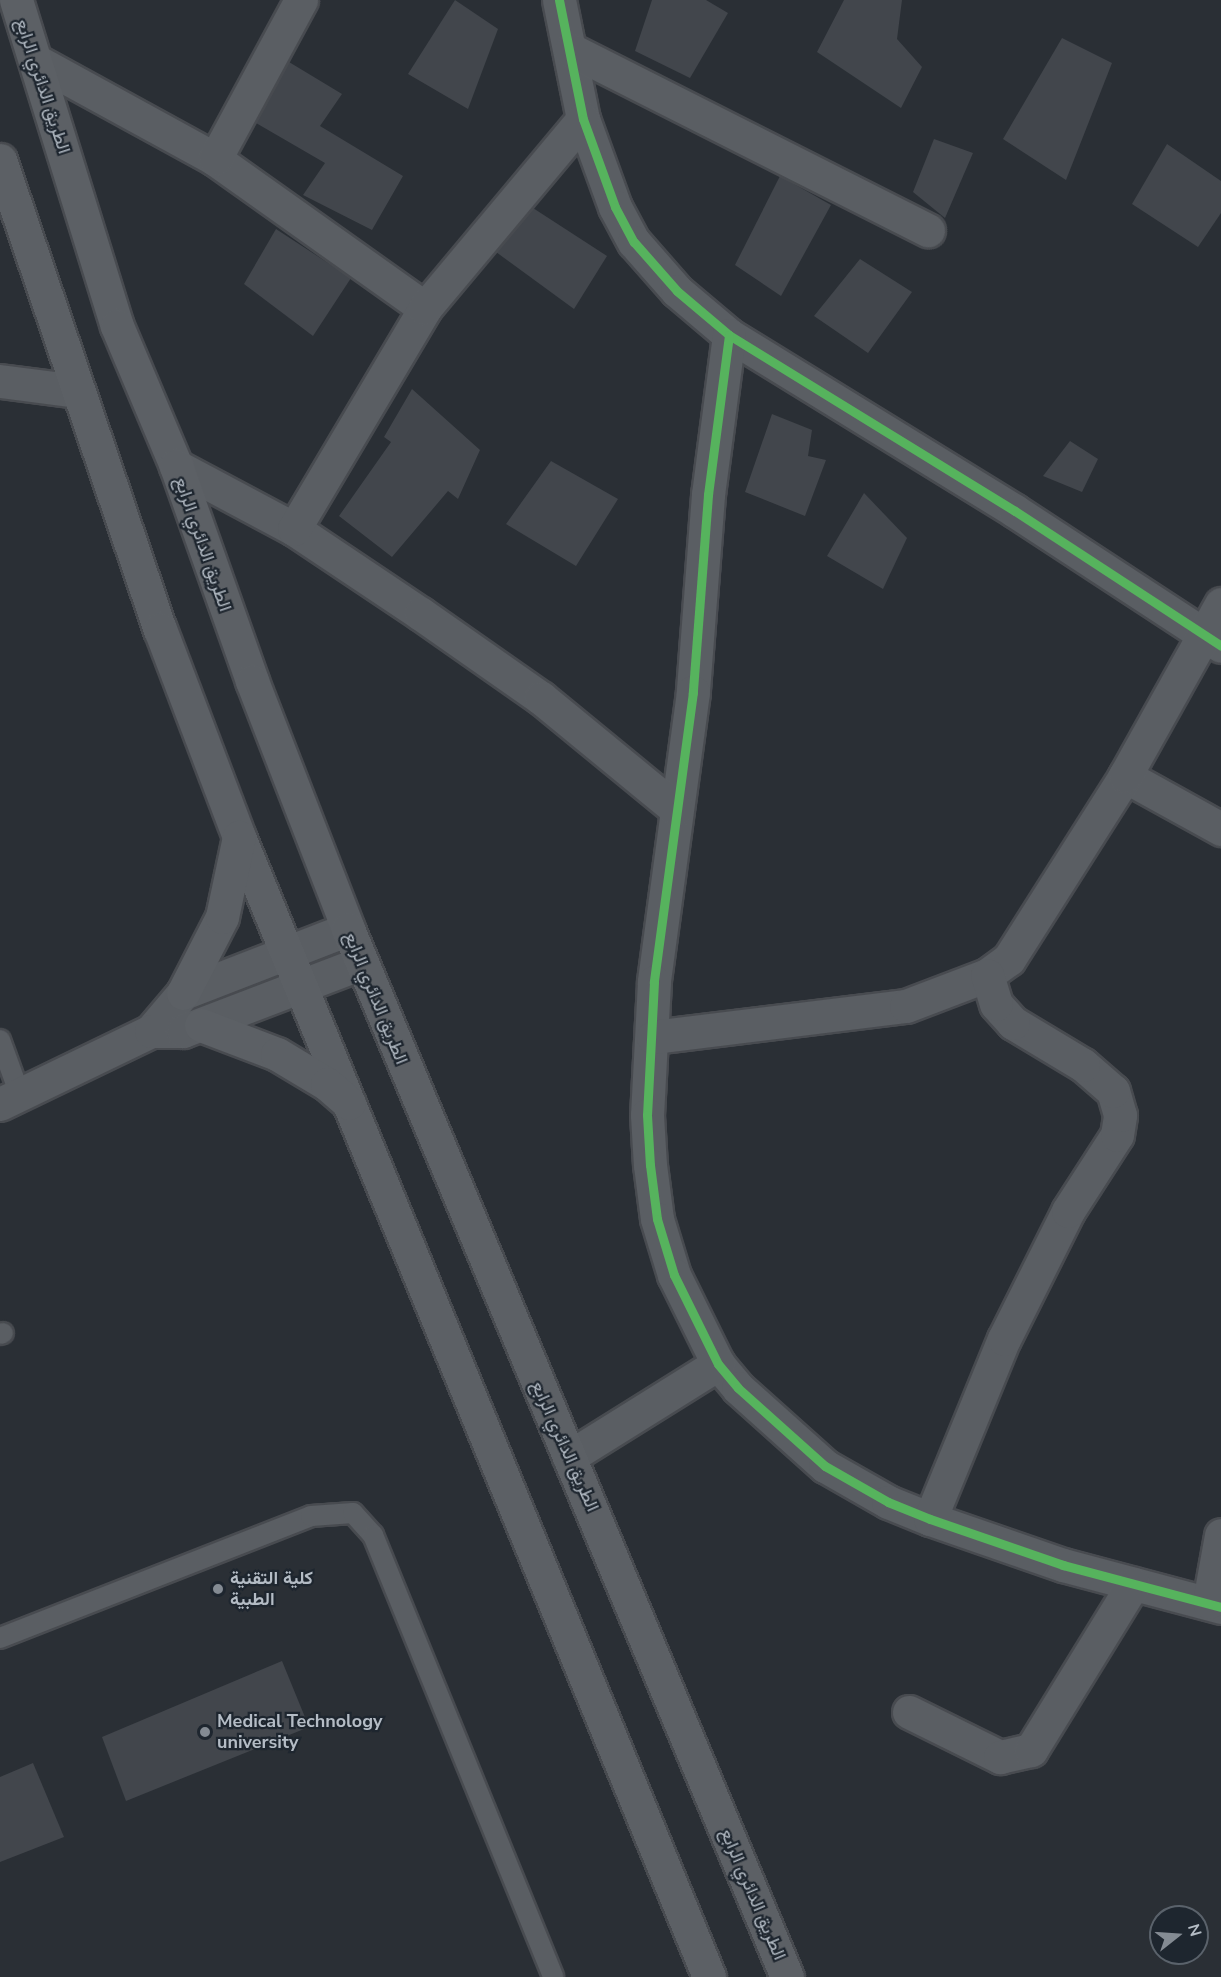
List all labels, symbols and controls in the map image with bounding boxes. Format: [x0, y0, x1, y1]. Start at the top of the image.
street label: الطريق الدائري الرابع [11, 16, 75, 156]
street label: الطريق الدائري الرابع [170, 474, 236, 614]
street label: الطريق الدائري الرابع [340, 929, 412, 1067]
street label: الطريق الدائري الرابع [526, 1377, 604, 1515]
place label: كلية التقنية الطبية [230, 1568, 313, 1610]
marker: كلية التقنية الطبية [211, 1582, 225, 1596]
place label: Medical Technology university [217, 1711, 382, 1754]
marker: Medical Technology university [198, 1725, 212, 1739]
street label: الطريق الدائري الرابع [716, 1825, 790, 1963]
north arrow [1149, 1905, 1209, 1965]
text: N [1182, 1921, 1207, 1939]

